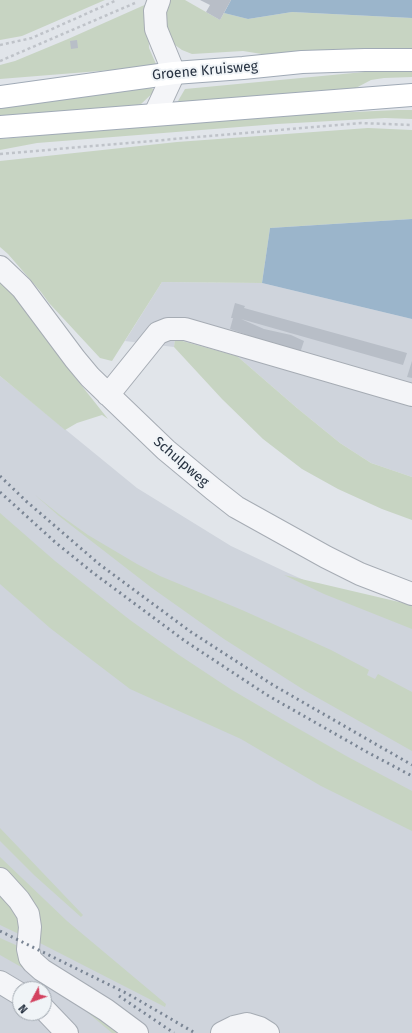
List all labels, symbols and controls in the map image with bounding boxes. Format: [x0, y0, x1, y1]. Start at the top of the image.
street label: Groene Kruisweg [151, 58, 259, 84]
street label: Schulpweg [150, 433, 212, 491]
north arrow [12, 981, 52, 1021]
text: N [16, 1002, 31, 1016]

